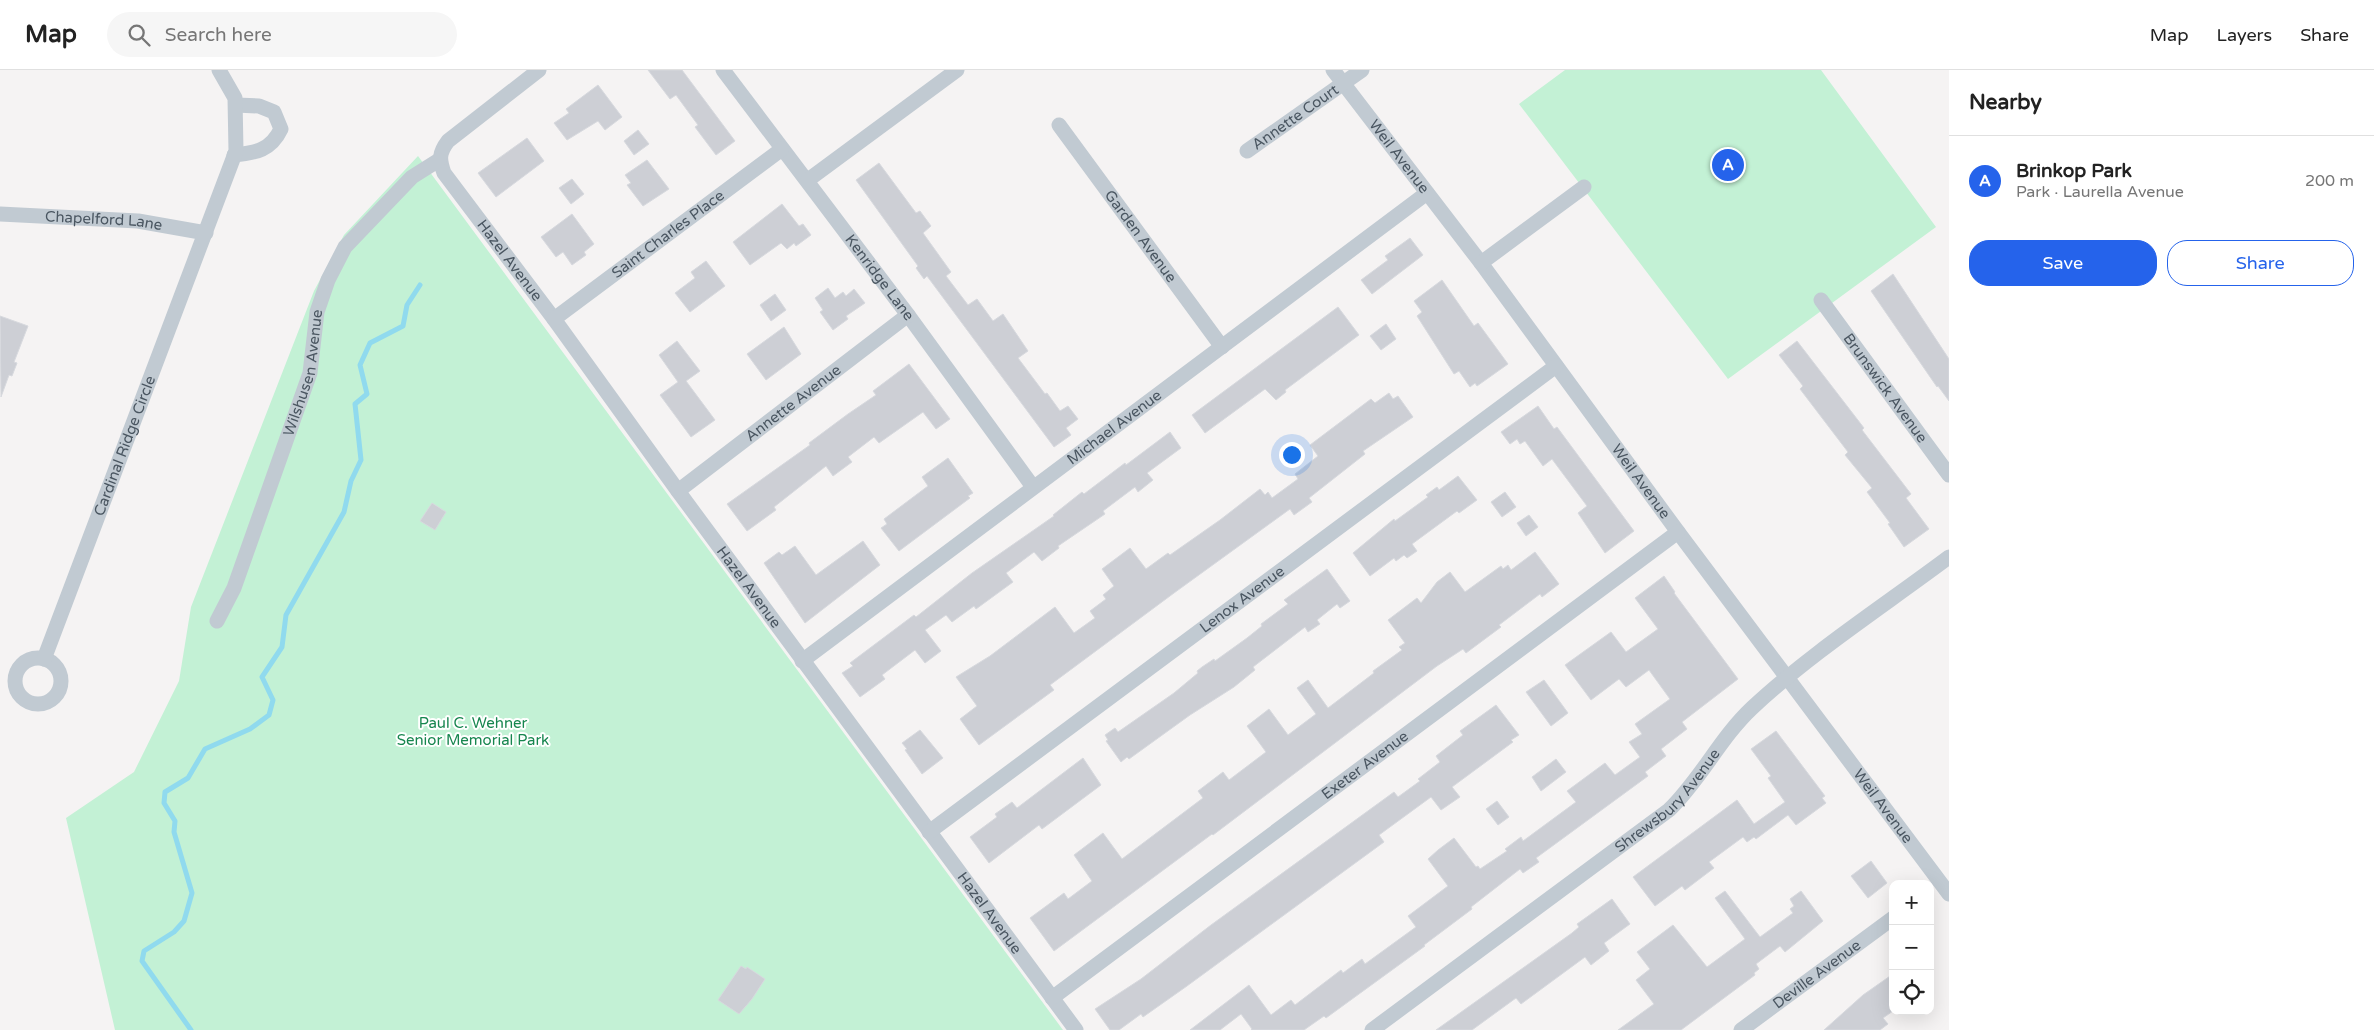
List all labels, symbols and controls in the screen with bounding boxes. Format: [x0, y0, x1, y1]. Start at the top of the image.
search box [107, 12, 457, 57]
text: Map [25, 20, 77, 49]
icon: search [125, 21, 153, 49]
text: Search here [165, 24, 272, 46]
text: Map [2150, 24, 2189, 46]
text: Layers [2217, 24, 2272, 46]
text: Share [2300, 24, 2349, 46]
street label: Annette Court [1249, 80, 1342, 154]
text: Nearby [1969, 90, 2042, 115]
street label: Weil Avenue [1365, 116, 1433, 197]
pin: A [1712, 146, 1744, 184]
text: Brinkop Park [2016, 160, 2132, 182]
text: A [1979, 171, 1991, 191]
text: 200 m [2305, 171, 2354, 191]
text: Park · Laurella Avenue [2016, 182, 2184, 202]
street label: Saint Charles Place [608, 186, 728, 282]
street label: Garden Avenue [1101, 187, 1181, 286]
street label: Chapelford Lane [45, 207, 164, 234]
street label: Hazel Avenue [473, 216, 546, 305]
street label: Kenridge Lane [841, 231, 918, 324]
button: Save [1969, 240, 2157, 286]
button: Share [2167, 240, 2354, 286]
street label: Wilshusen Avenue [279, 308, 326, 439]
street label: Brunswick Avenue [1839, 330, 1931, 446]
street label: Annette Avenue [742, 361, 844, 445]
street label: Cardinal Ridge Circle [90, 373, 159, 518]
street label: Michael Avenue [1063, 386, 1165, 468]
street label: Weil Avenue [1608, 441, 1674, 522]
your location [1279, 442, 1305, 468]
street label: Hazel Avenue [713, 543, 785, 632]
street label: Lenox Avenue [1196, 562, 1288, 637]
park label: Paul C. Wehner Senior Memorial Park [397, 714, 549, 749]
street label: Exeter Avenue [1318, 727, 1412, 803]
street label: Shrewsbury Avenue [1611, 745, 1724, 856]
street label: Weil Avenue [1850, 765, 1917, 847]
street label: Hazel Avenue [953, 869, 1026, 957]
map controls [1889, 880, 1934, 1015]
button: + [1889, 880, 1934, 925]
button: − [1889, 925, 1934, 970]
street label: Deville Avenue [1769, 936, 1864, 1013]
button: locate [1889, 970, 1934, 1015]

